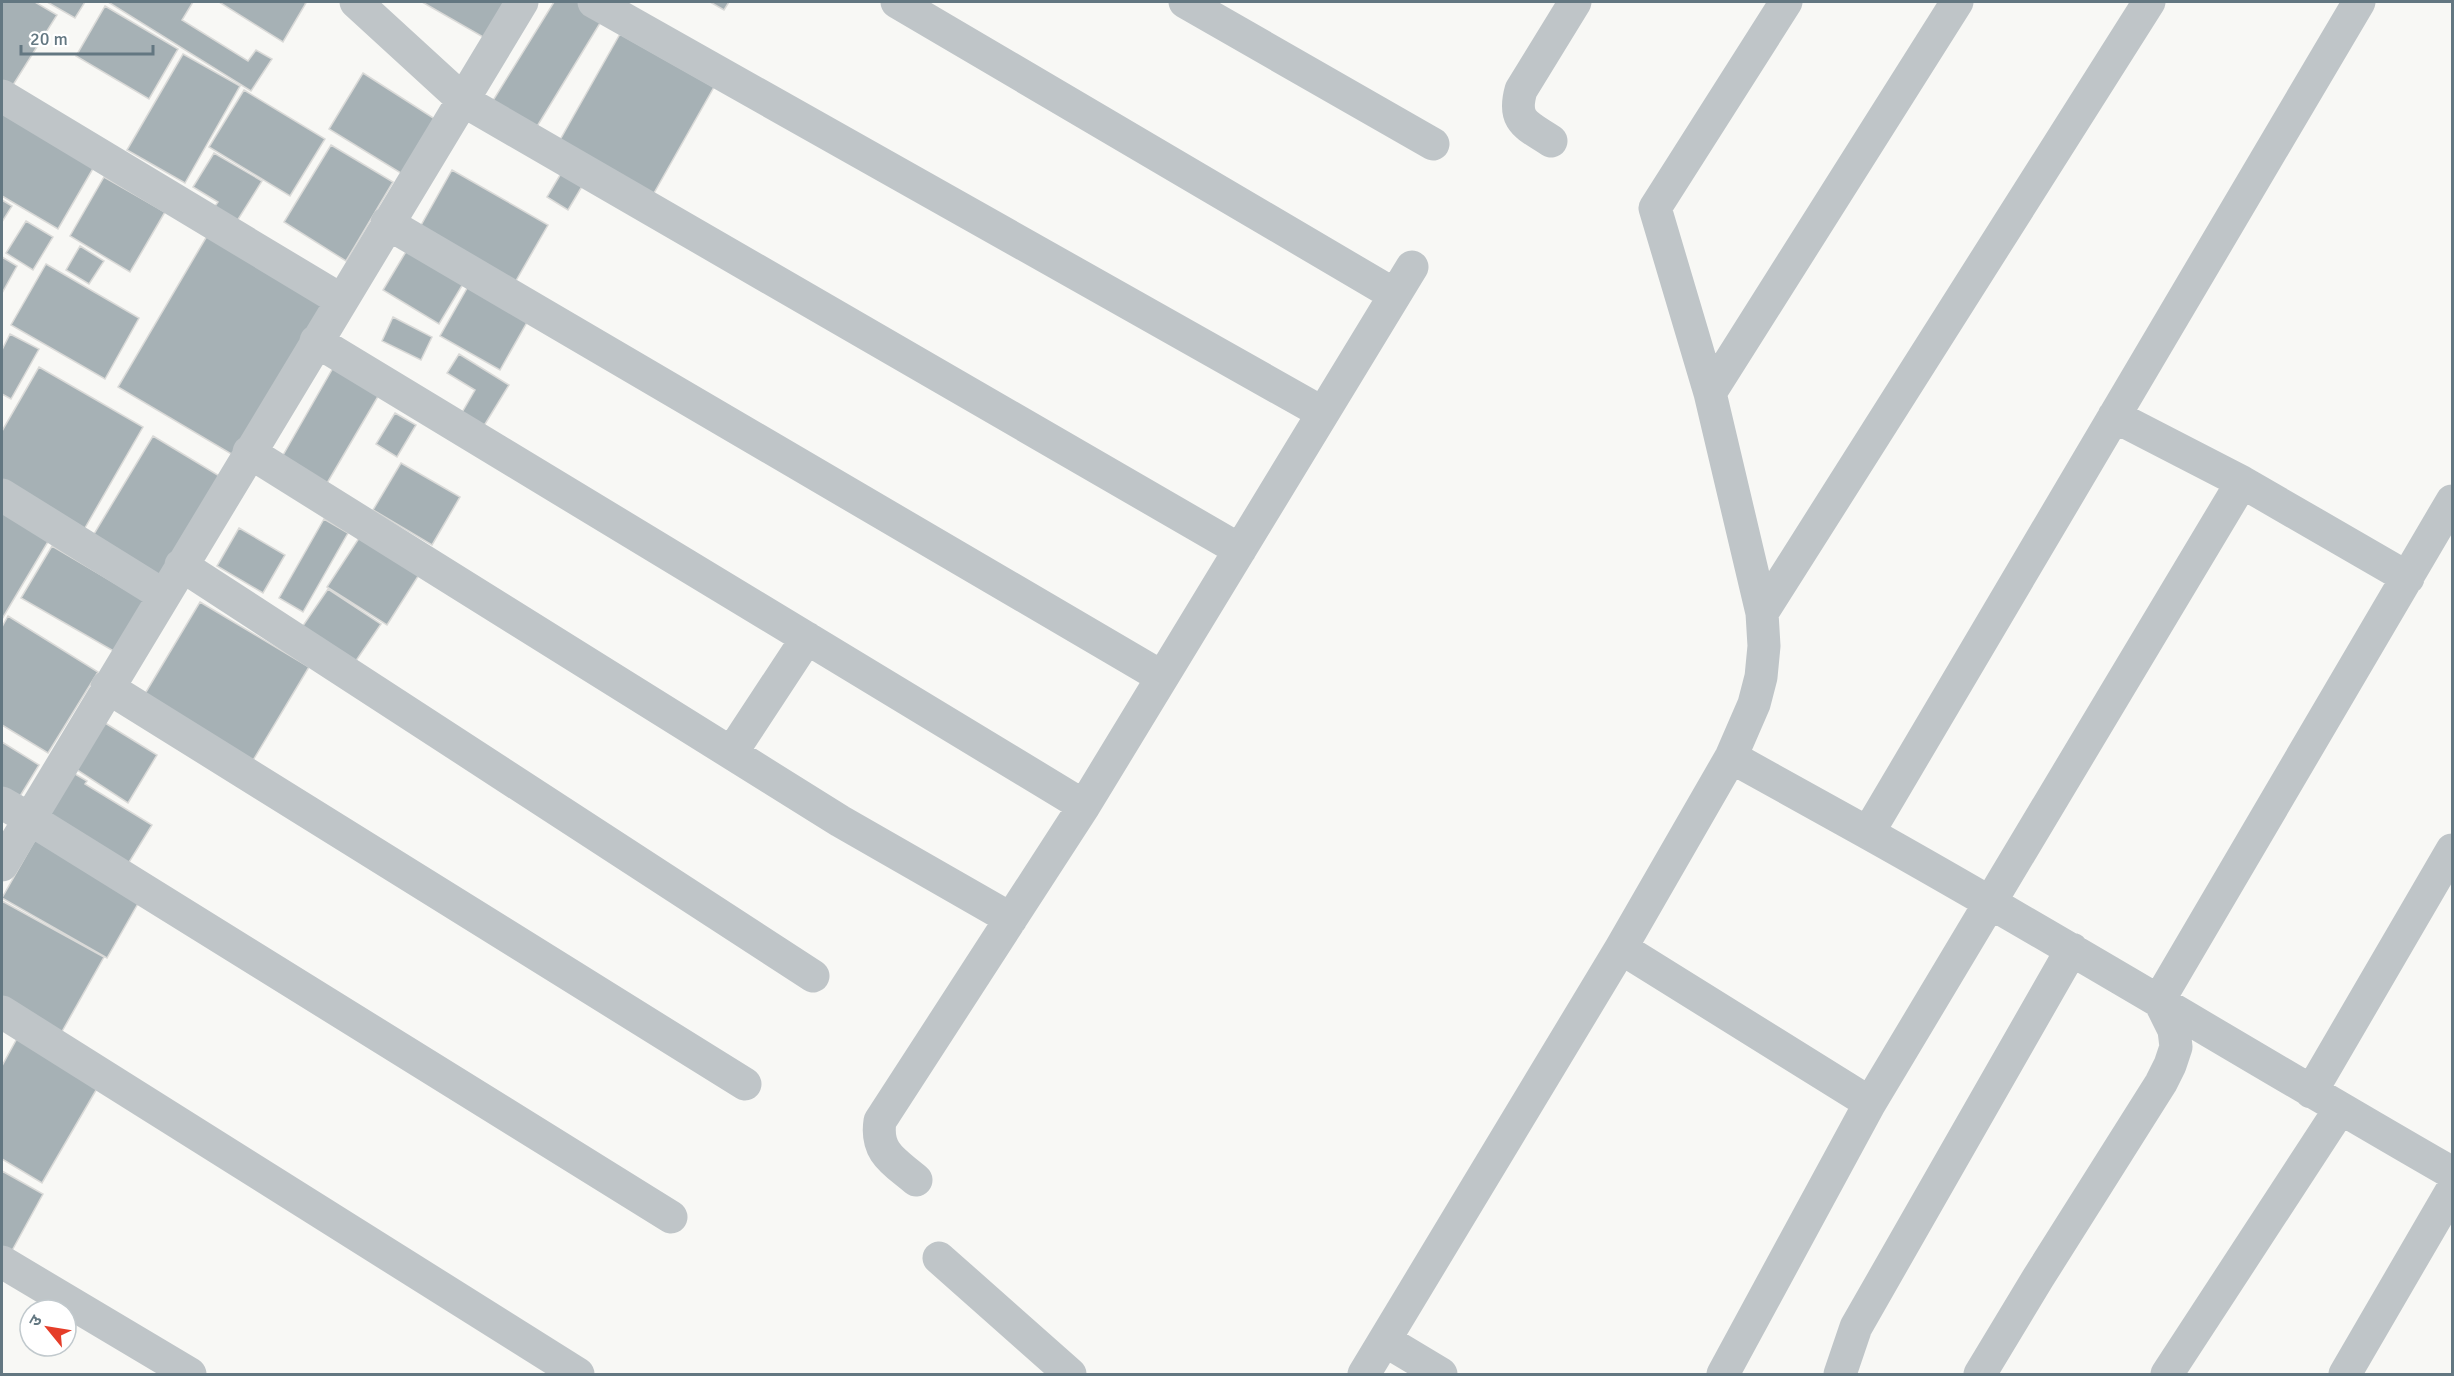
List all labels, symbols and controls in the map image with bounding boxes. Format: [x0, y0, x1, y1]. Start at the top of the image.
scale bar [21, 18, 153, 56]
text: 20 m [30, 28, 68, 50]
north arrow [18, 1298, 78, 1358]
text: उ [25, 1311, 47, 1330]

